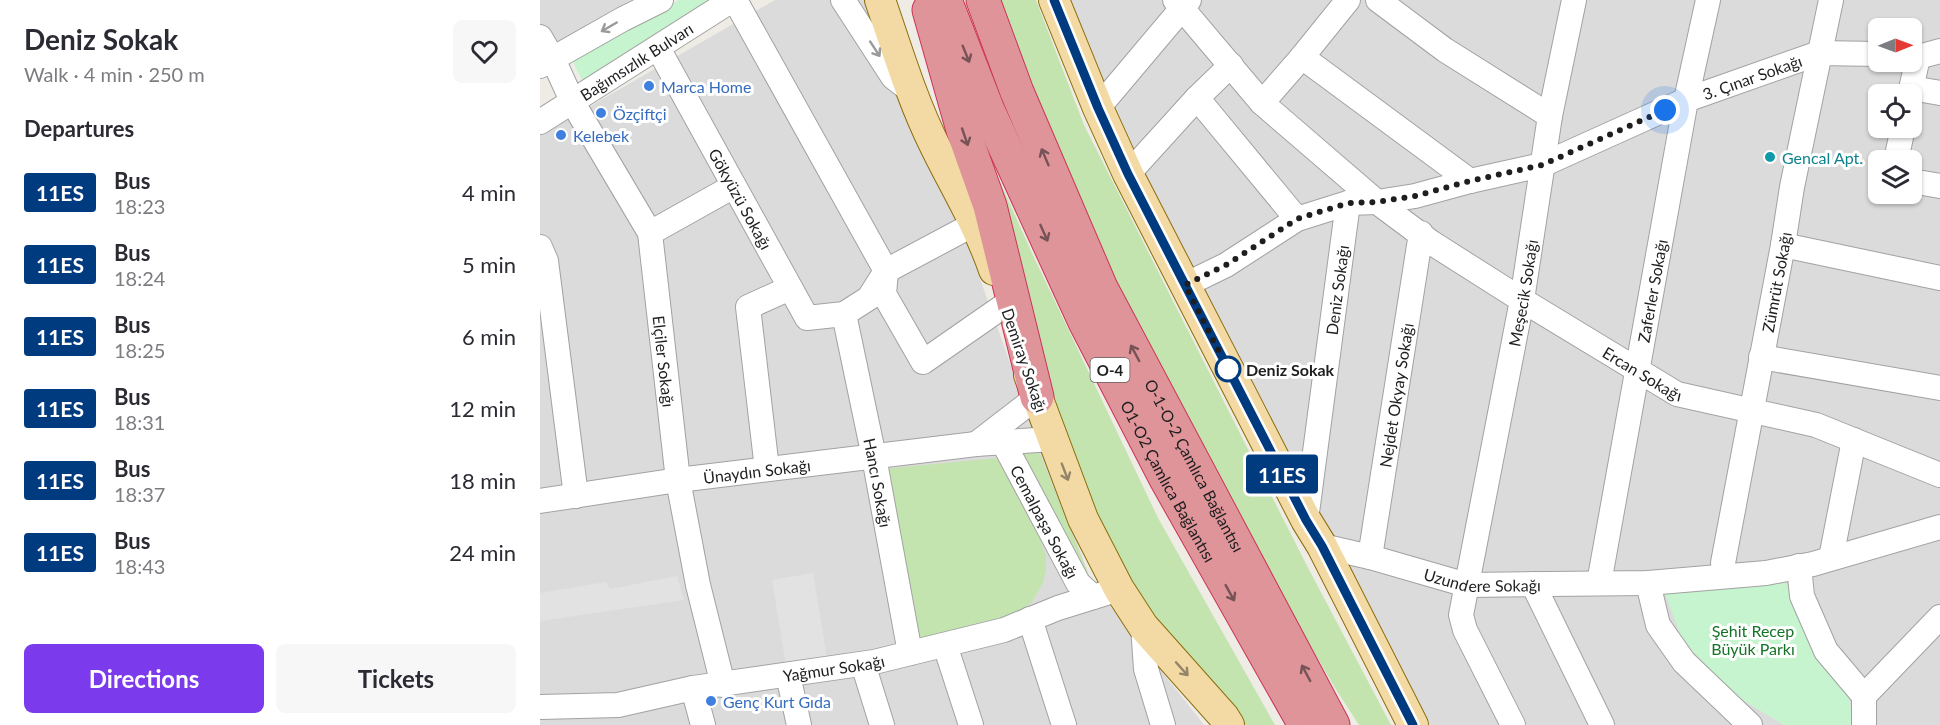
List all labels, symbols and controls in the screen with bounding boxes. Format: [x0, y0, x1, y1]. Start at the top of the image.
street label: Bağımsızlık Bulvarı [576, 18, 696, 104]
north arrow [1868, 18, 1922, 72]
map controls [1868, 18, 1922, 204]
button: heart [453, 20, 516, 83]
one-way arrow [601, 21, 618, 33]
text: Deniz Sokak [24, 22, 178, 56]
one-way arrow [869, 40, 881, 57]
one-way arrow [962, 45, 973, 63]
street label: 3. Çınar Sokağı [1700, 50, 1804, 103]
text: Walk · 4 min · 250 m [24, 62, 205, 86]
place label: Marca Home [661, 77, 751, 96]
marker: Marca Home [642, 79, 656, 93]
button: locate [1868, 84, 1922, 138]
your location [1650, 95, 1680, 125]
place label: Özçiftçi [613, 104, 667, 123]
marker: Özçiftçi [594, 106, 608, 120]
text: Departures [24, 115, 134, 142]
place label: Kelebek [573, 126, 630, 145]
one-way arrow [961, 127, 972, 146]
marker: Kelebek [554, 128, 568, 142]
street label: Gökyüzü Sokağı [706, 145, 777, 252]
one-way arrow [1038, 148, 1049, 166]
place label: Gencal Apt. [1782, 148, 1863, 167]
marker: Gencal Apt. [1763, 150, 1777, 164]
button: layers [1868, 150, 1922, 204]
text: Bus [114, 167, 150, 194]
text: 4 min [462, 179, 516, 206]
text: 11ES [36, 180, 84, 205]
text: 18:23 [114, 194, 165, 218]
one-way arrow [1039, 224, 1051, 242]
street label: Zümrüt Sokağı [1757, 230, 1794, 334]
street label: Zaferler Sokağı [1633, 237, 1670, 344]
street label: Meşecik Sokağı [1504, 238, 1541, 348]
text: Bus [114, 239, 150, 266]
street label: Deniz Sokağı [1321, 244, 1352, 336]
text: 5 min [462, 251, 516, 278]
text: 11ES [36, 252, 84, 277]
text: 18:24 [114, 266, 165, 290]
street label: Demiray Sokağı [998, 305, 1052, 415]
text: Bus [114, 311, 150, 338]
street label: Elçiler Sokağı [650, 314, 679, 408]
street label: Nejdet Okyay Sokağı [1375, 321, 1416, 469]
text: 6 min [462, 323, 516, 350]
text: 11ES [36, 324, 84, 349]
text: 18:25 [114, 338, 165, 362]
street label: Ercan Sokağı [1600, 342, 1684, 404]
one-way arrow [1129, 345, 1141, 362]
marker: Deniz Sokak [1215, 356, 1241, 382]
road number: O-4 [1090, 358, 1130, 382]
place label: Deniz Sokak [1246, 360, 1335, 379]
street label: O-1-O-2 Çamlıca Bağlantısı [1141, 376, 1249, 555]
text: Bus [114, 383, 150, 410]
text: 12 min [449, 395, 516, 422]
text: 11ES [36, 396, 84, 421]
street label: O1-O2 Çamlıca Bağlantısı [1117, 397, 1220, 565]
text: 18:31 [114, 410, 165, 434]
street label: Hancı Sokağı [861, 436, 896, 529]
line badge: 11ES [1240, 454, 1324, 494]
text: Bus [114, 455, 150, 482]
street label: Ünaydın Sokağı [702, 455, 812, 486]
street label: Cemalpaşa Sokağı [1007, 461, 1083, 581]
one-way arrow [1060, 462, 1071, 481]
text: 11ES [1258, 462, 1306, 487]
text: 18 min [449, 467, 516, 494]
text: 11ES [36, 468, 84, 493]
text: 18:37 [114, 482, 165, 506]
text: Bus [114, 527, 150, 554]
text: 24 min [449, 539, 516, 566]
text: 11ES [36, 540, 84, 565]
text: 18:43 [114, 554, 165, 578]
street label: Uzundere Sokağı [1422, 564, 1541, 594]
one-way arrow [1224, 584, 1236, 601]
park label: Şehit Recep Büyük Parkı [1711, 621, 1795, 658]
button: Directions [24, 644, 264, 713]
button: Tickets [276, 644, 516, 713]
street label: Yağmur Sokağı [782, 650, 886, 684]
one-way arrow [1175, 661, 1189, 676]
one-way arrow [1300, 665, 1311, 683]
place label: Genç Kurt Gıda [723, 692, 831, 711]
marker: Genç Kurt Gıda [704, 694, 718, 708]

